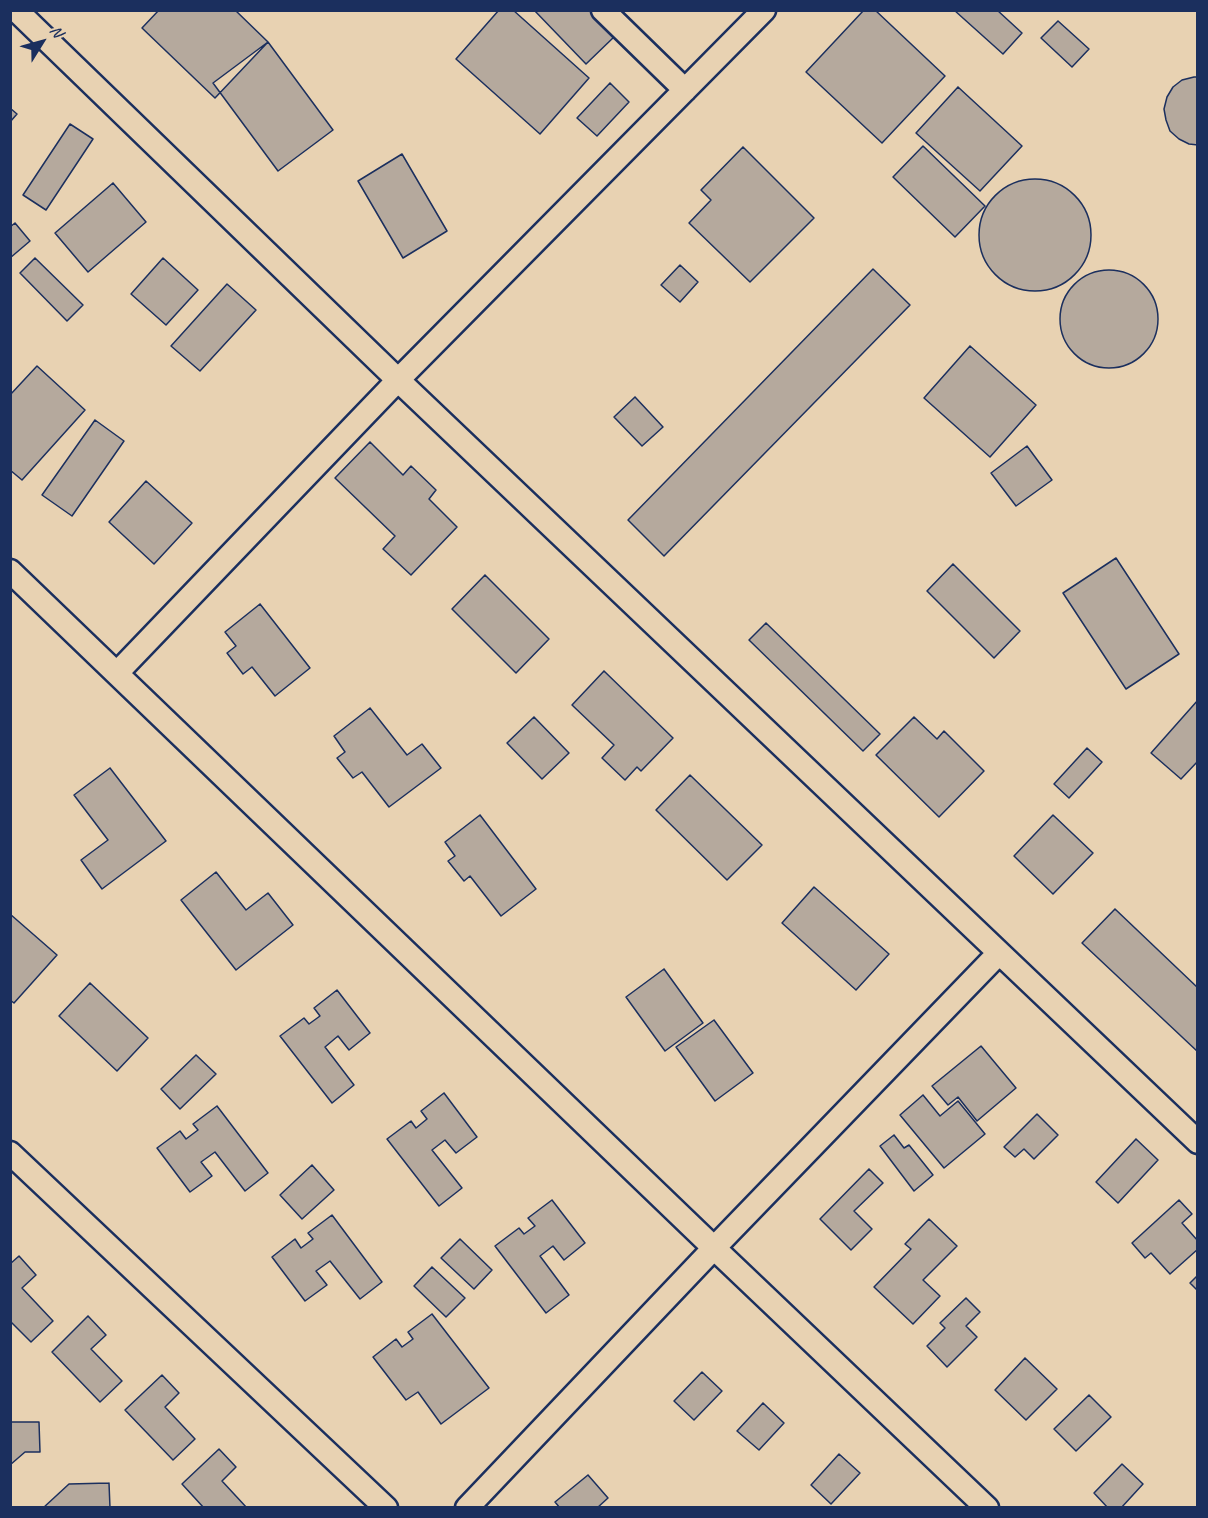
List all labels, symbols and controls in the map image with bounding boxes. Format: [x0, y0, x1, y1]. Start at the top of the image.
north arrow [12, 12, 72, 72]
text: N [45, 21, 67, 41]

